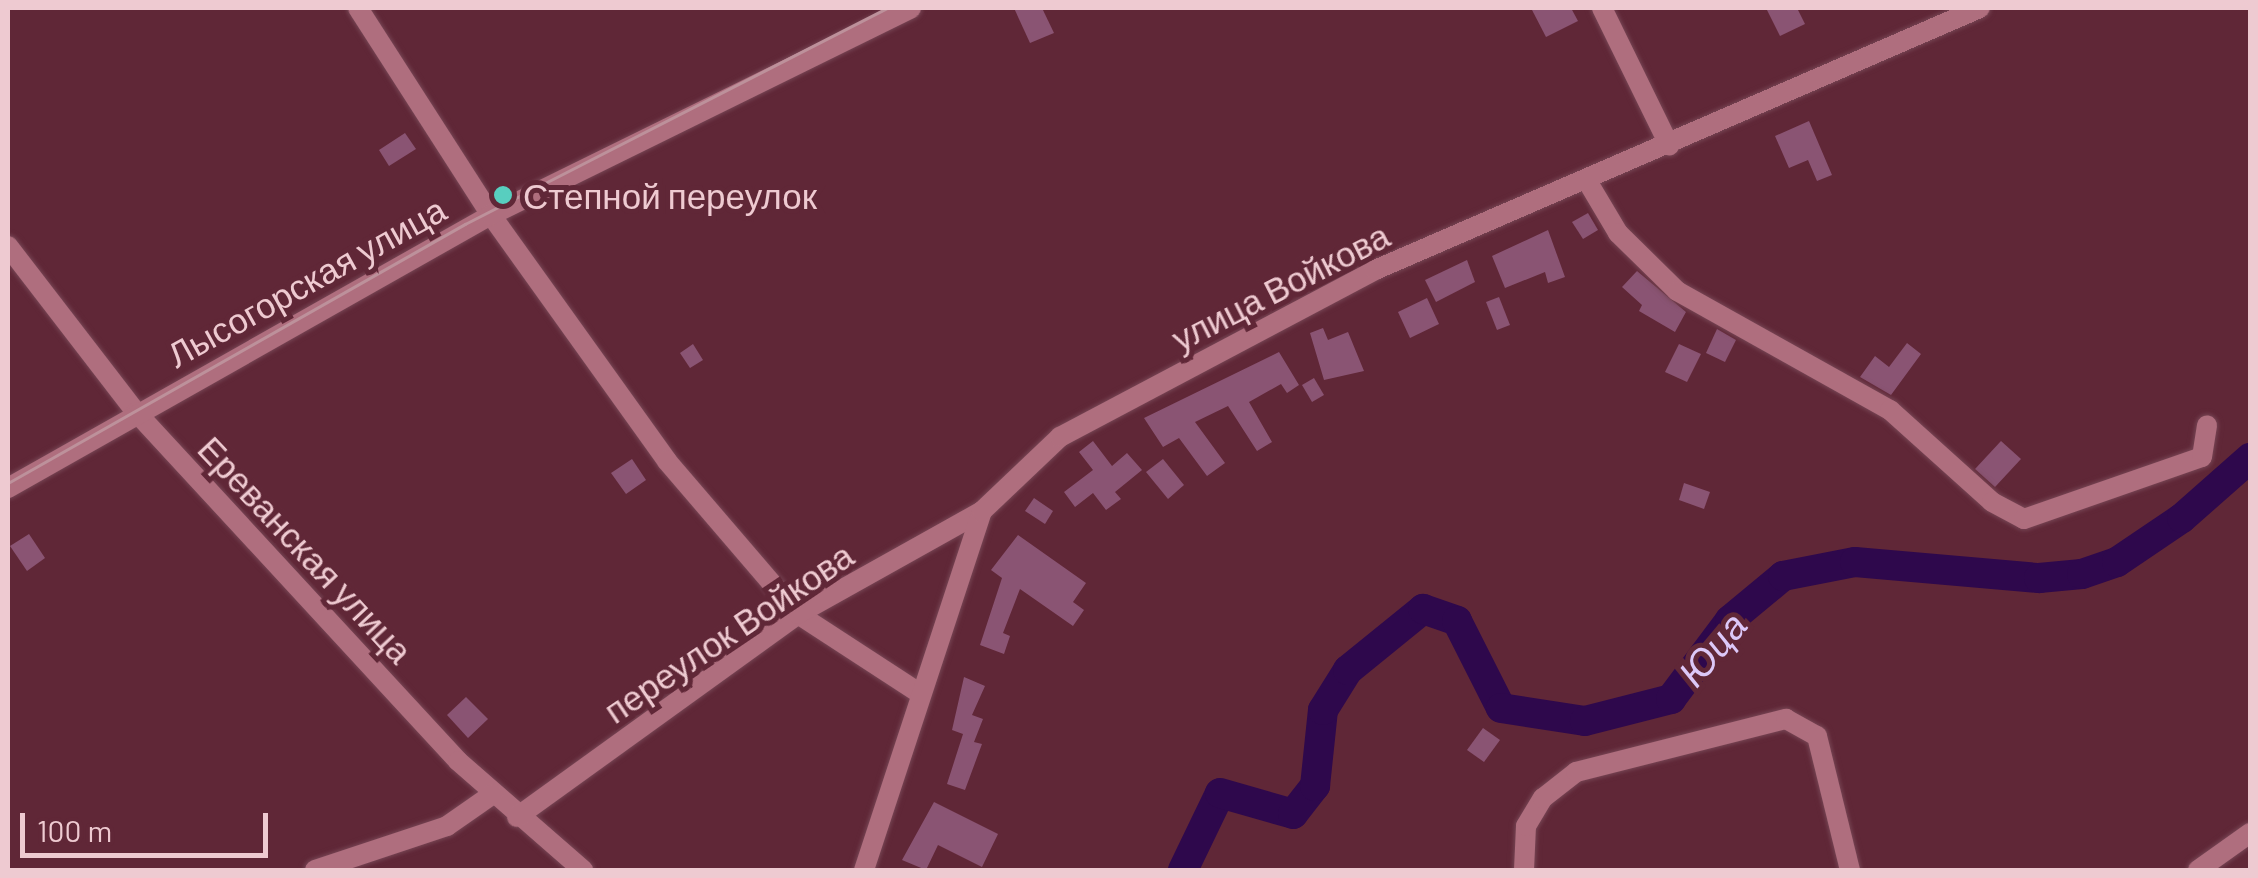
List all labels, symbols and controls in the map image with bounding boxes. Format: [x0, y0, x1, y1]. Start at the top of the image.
place label: Степной переулок [523, 174, 817, 216]
marker: Степной переулок [492, 184, 514, 206]
street label: Лысогорская улица [160, 187, 452, 375]
street label: улица Войкова [1164, 213, 1396, 359]
street label: Ереванская улица [190, 427, 422, 671]
street label: переулок Войкова [595, 533, 861, 731]
water label: Юца [1668, 603, 1756, 695]
scale bar [25, 793, 272, 855]
text: 100 m [37, 812, 112, 848]

